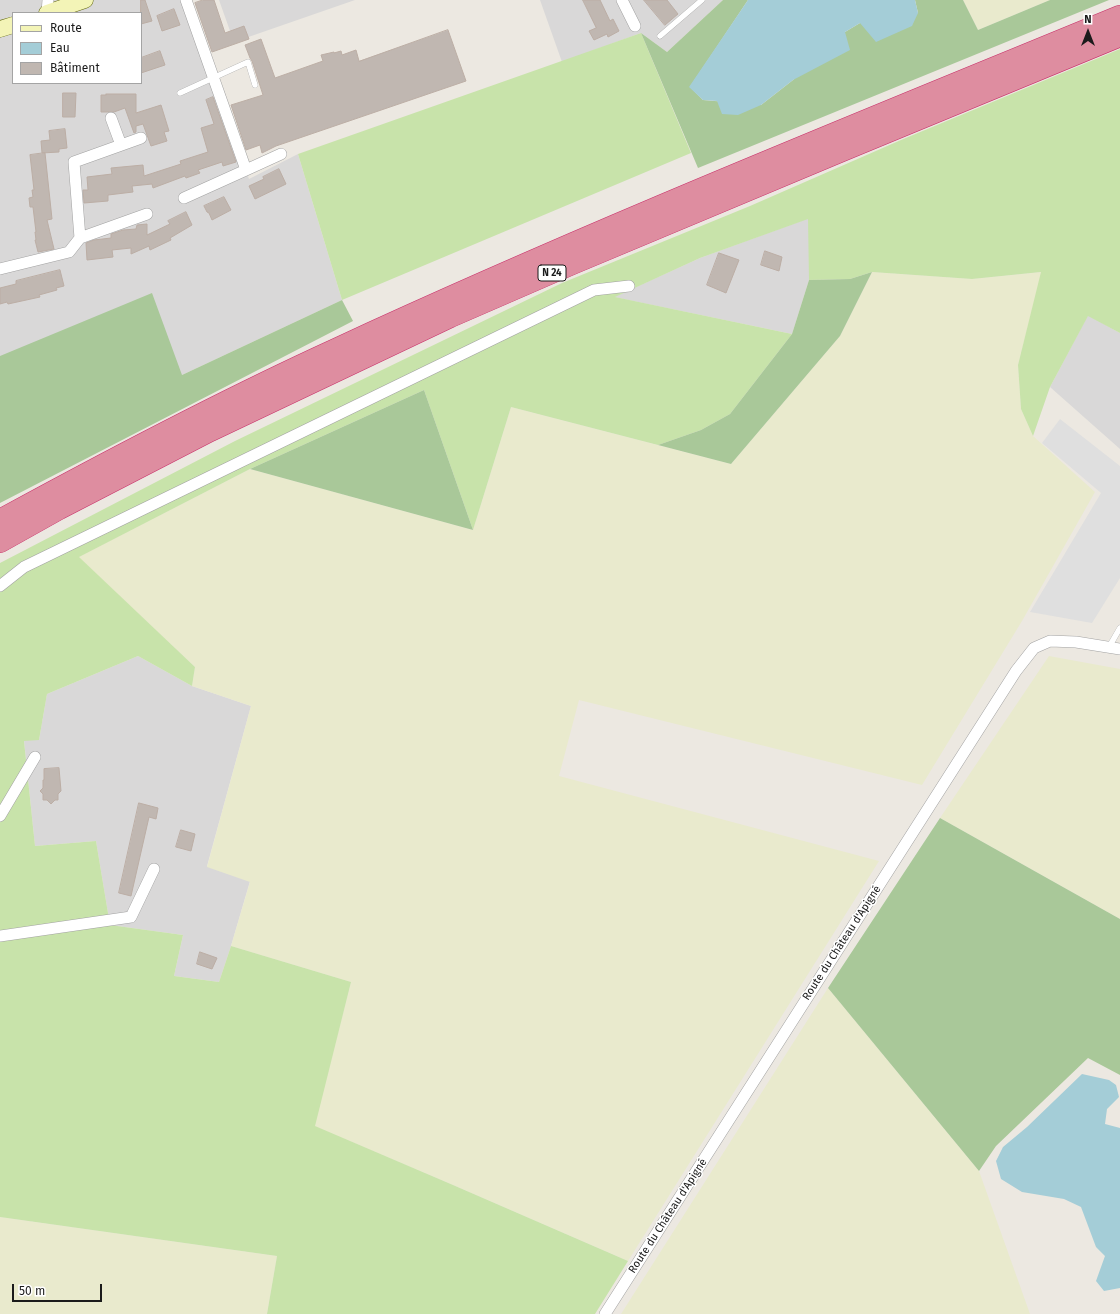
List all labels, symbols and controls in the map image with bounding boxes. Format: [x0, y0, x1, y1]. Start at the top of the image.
legend [12, 12, 142, 84]
north arrow [1068, 12, 1108, 52]
text: N [1084, 13, 1092, 26]
text: Route [50, 21, 82, 35]
text: Eau [50, 41, 70, 55]
text: Bâtiment [50, 61, 100, 75]
road number: N 24 [538, 265, 566, 281]
street label: Route du Château d'Apigné [800, 883, 884, 1003]
street label: Route du Château d'Apigné [626, 1156, 710, 1276]
scale bar [14, 1276, 104, 1302]
text: 50 m [19, 1284, 45, 1298]

